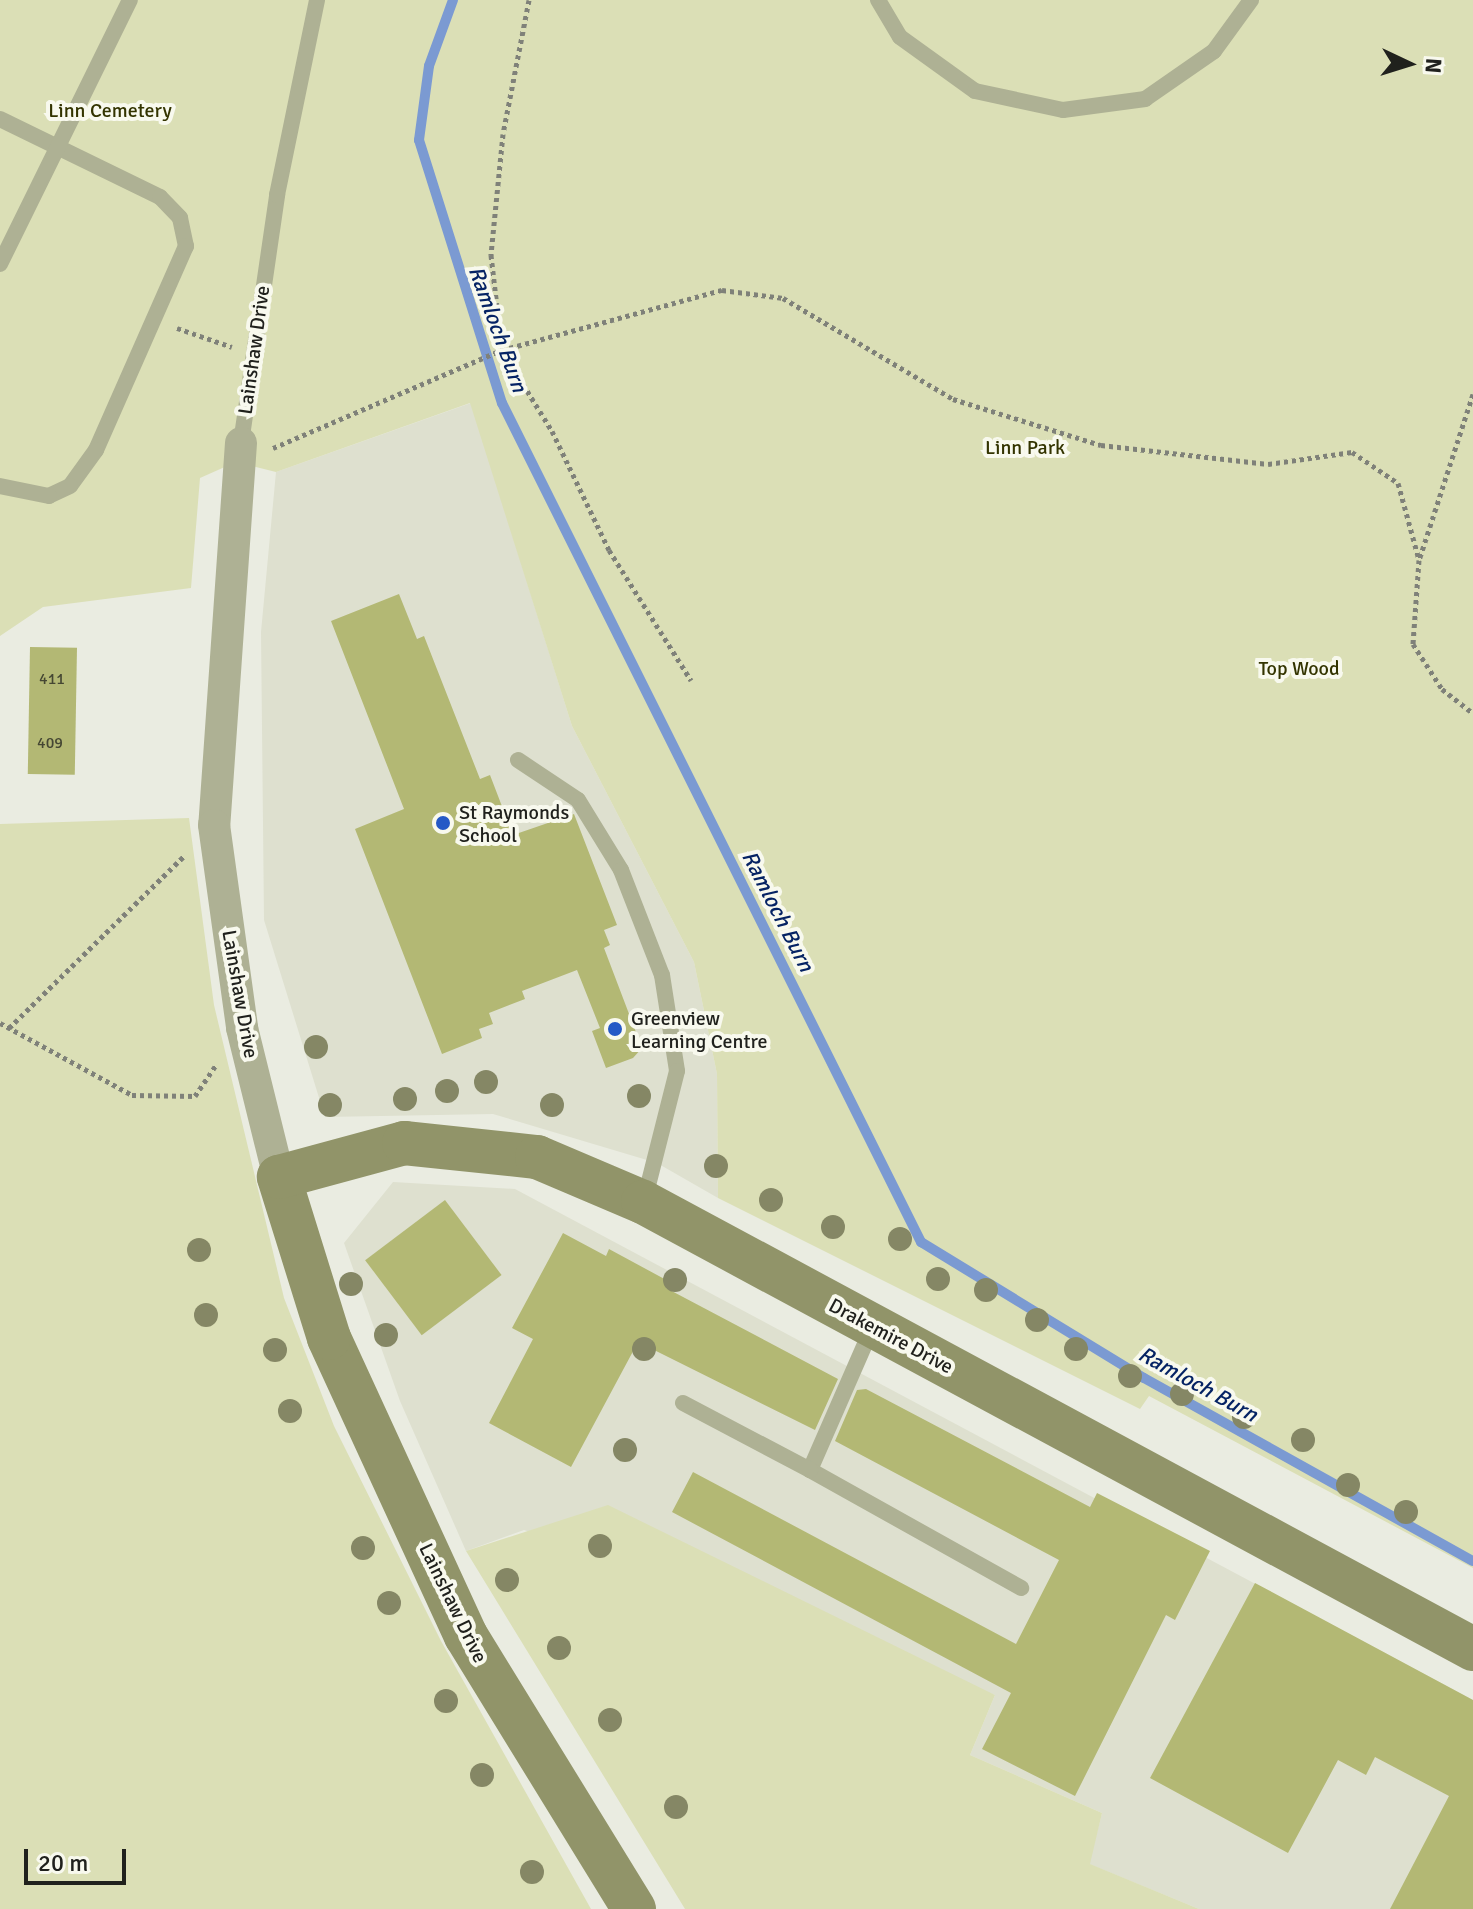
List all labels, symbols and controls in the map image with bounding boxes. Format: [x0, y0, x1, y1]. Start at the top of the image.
north arrow [1369, 24, 1449, 104]
text: N [1419, 57, 1447, 74]
park label: Linn Cemetery [48, 98, 172, 122]
water label: Ramloch Burn [463, 262, 533, 396]
street label: Lainshaw Drive [233, 284, 275, 416]
park label: Linn Park [985, 435, 1065, 459]
park label: Top Wood [1258, 656, 1340, 680]
house number: 411 [39, 669, 65, 689]
house number: 409 [37, 733, 63, 753]
place label: St Raymonds School [459, 800, 569, 847]
marker: St Raymonds School [434, 814, 452, 832]
water label: Ramloch Burn [736, 846, 820, 976]
street label: Lainshaw Drive [217, 928, 263, 1060]
place label: Greenview Learning Centre [631, 1006, 767, 1053]
marker: Greenview Learning Centre [606, 1020, 624, 1038]
street label: Drakemire Drive [825, 1293, 957, 1379]
water label: Ramloch Burn [1134, 1340, 1262, 1428]
street label: Lainshaw Drive [414, 1539, 492, 1667]
scale bar [28, 1833, 130, 1883]
text: 20 m [38, 1848, 88, 1878]

